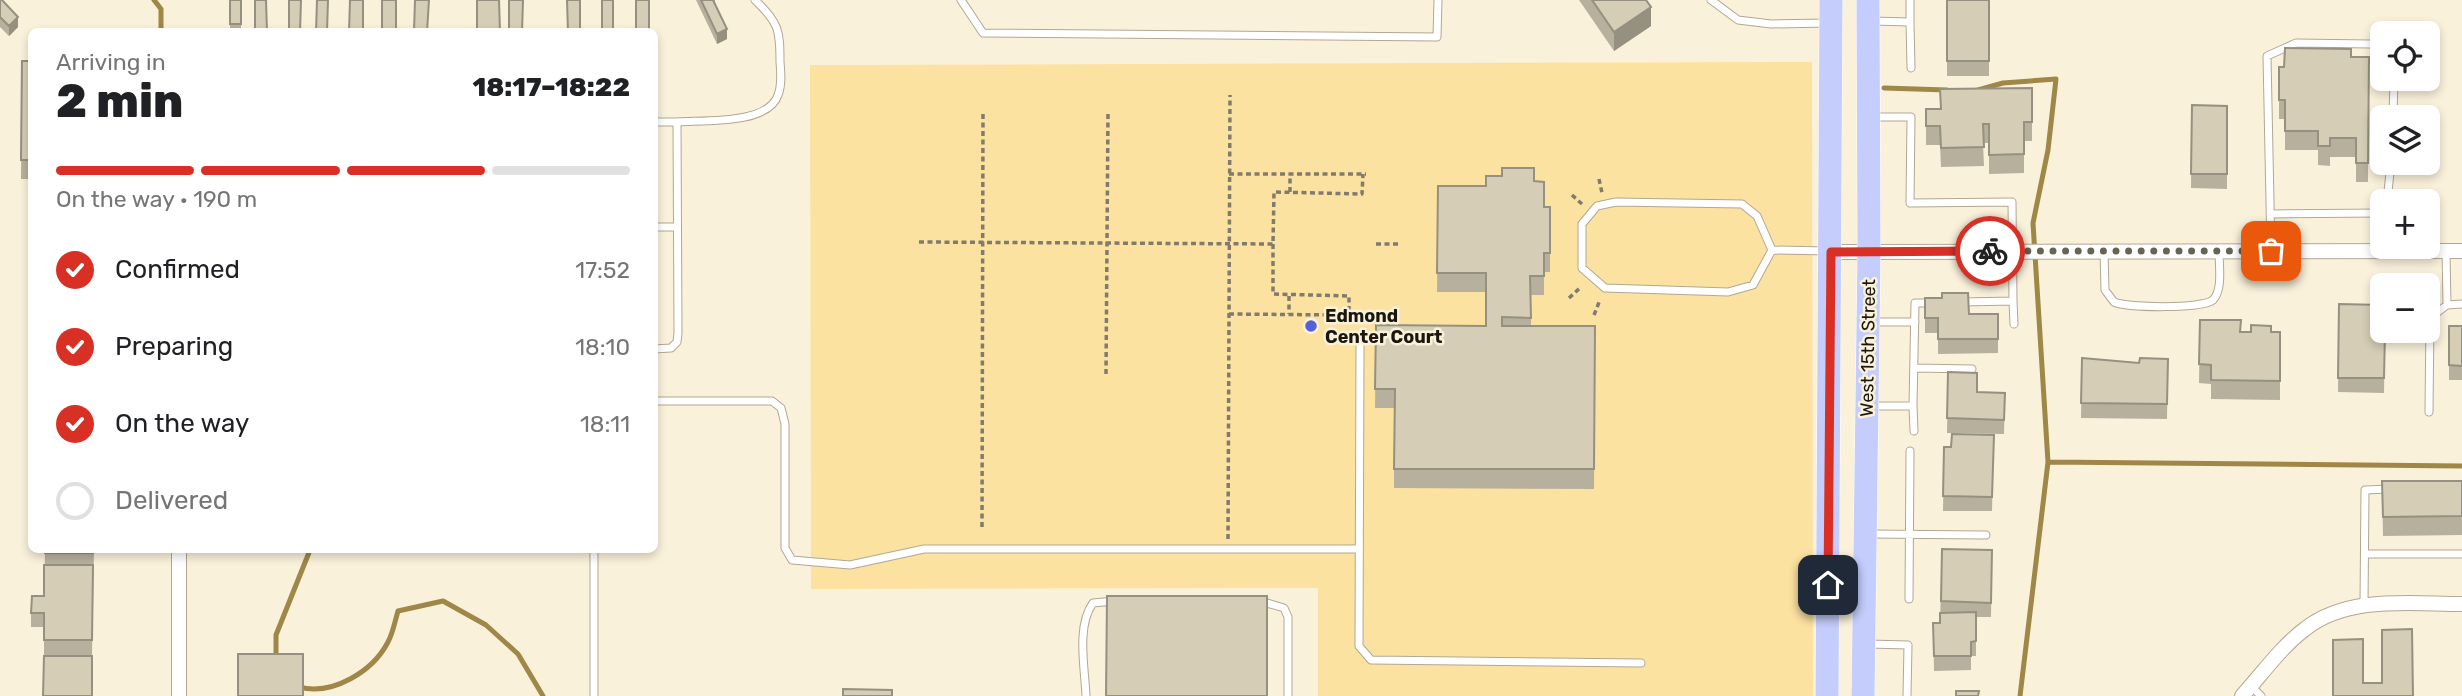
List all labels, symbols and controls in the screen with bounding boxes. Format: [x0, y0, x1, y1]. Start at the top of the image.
map controls [2370, 21, 2440, 343]
button: locate [2370, 21, 2440, 91]
text: Arriving in [56, 48, 166, 76]
text: 18:17–18:22 [473, 72, 630, 103]
text: 2 min [56, 74, 183, 129]
button: layers [2370, 105, 2440, 175]
text: On the way · 190 m [56, 185, 257, 213]
button: + [2370, 189, 2440, 259]
courier [1955, 216, 2025, 286]
pin [2241, 221, 2301, 281]
icon: bike [1971, 232, 2009, 270]
icon: bag [2252, 232, 2290, 270]
icon: check [56, 251, 94, 289]
text: Confirmed [115, 254, 240, 285]
text: 17:52 [575, 256, 630, 284]
button: − [2370, 273, 2440, 343]
street label: West 15th Street [1856, 279, 1880, 417]
place label: Edmond Center Court [1325, 305, 1442, 348]
marker: Edmond Center Court [1303, 318, 1319, 334]
icon: check [56, 328, 94, 366]
text: Preparing [115, 331, 233, 362]
text: 18:10 [575, 333, 630, 361]
icon: check [56, 405, 94, 443]
text: On the way [115, 408, 249, 439]
text: 18:11 [580, 410, 630, 438]
text: Delivered [115, 485, 228, 516]
pin [1798, 555, 1858, 615]
icon: home [1809, 566, 1847, 604]

